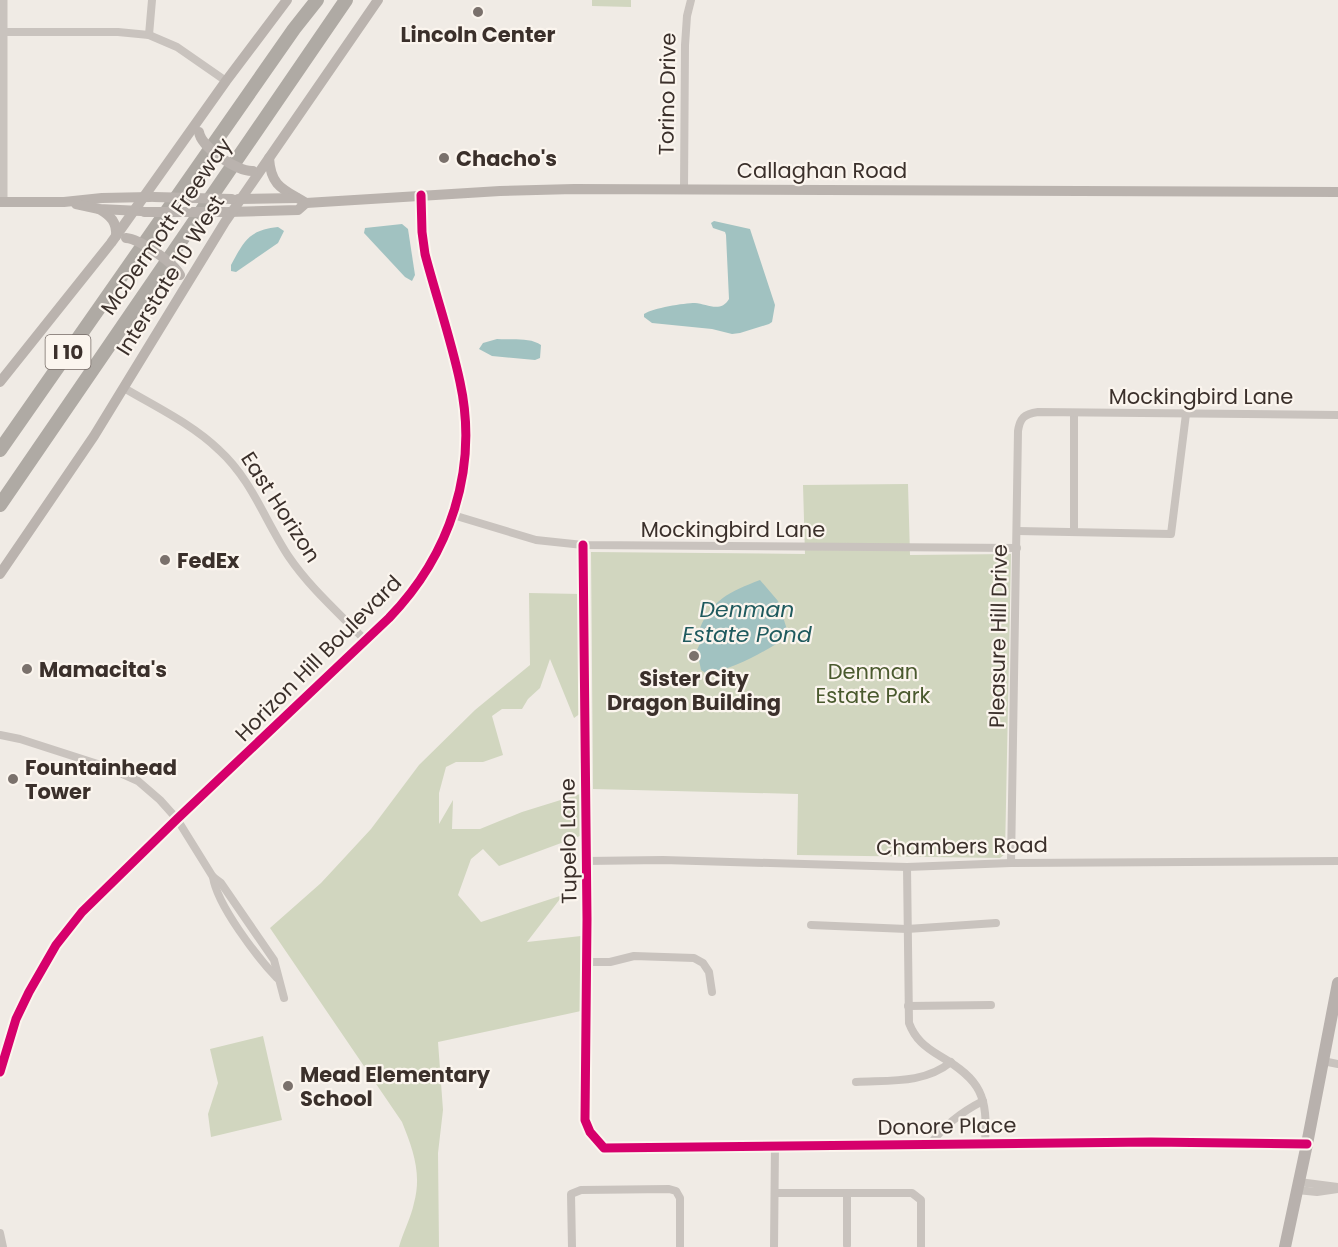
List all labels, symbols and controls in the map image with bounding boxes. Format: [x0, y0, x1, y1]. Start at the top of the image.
marker: Lincoln Center [471, 5, 485, 19]
place label: Lincoln Center [401, 20, 555, 49]
street label: Torino Drive [651, 32, 683, 156]
street label: McDermott Freeway [94, 131, 238, 320]
place label: Chacho's [456, 144, 557, 173]
marker: Chacho's [437, 151, 451, 165]
street label: Callaghan Road [737, 156, 907, 185]
street label: Interstate 10 West [109, 189, 231, 361]
road number: I 10 [46, 335, 90, 369]
street label: Mockingbird Lane [1109, 382, 1293, 411]
street label: East Horizon [234, 446, 328, 568]
street label: Mockingbird Lane [641, 515, 825, 544]
street label: Pleasure Hill Drive [982, 544, 1014, 728]
place label: FedEx [177, 546, 240, 575]
marker: FedEx [158, 553, 172, 567]
street label: Horizon Hill Boulevard [228, 568, 408, 748]
water label: Denman Estate Pond [682, 594, 812, 650]
marker: Sister City Dragon Building [687, 649, 701, 663]
place label: Mamacita's [39, 655, 167, 684]
park label: Denman Estate Park [816, 657, 931, 710]
marker: Mamacita's [20, 662, 34, 676]
place label: Sister City Dragon Building [607, 664, 781, 717]
place label: Fountainhead Tower [25, 753, 177, 806]
marker: Fountainhead Tower [6, 772, 20, 786]
street label: Tupelo Lane [552, 778, 584, 904]
street label: Chambers Road [876, 830, 1048, 862]
place label: Mead Elementary School [300, 1060, 491, 1113]
marker: Mead Elementary School [281, 1079, 295, 1093]
street label: Donore Place [877, 1110, 1017, 1142]

